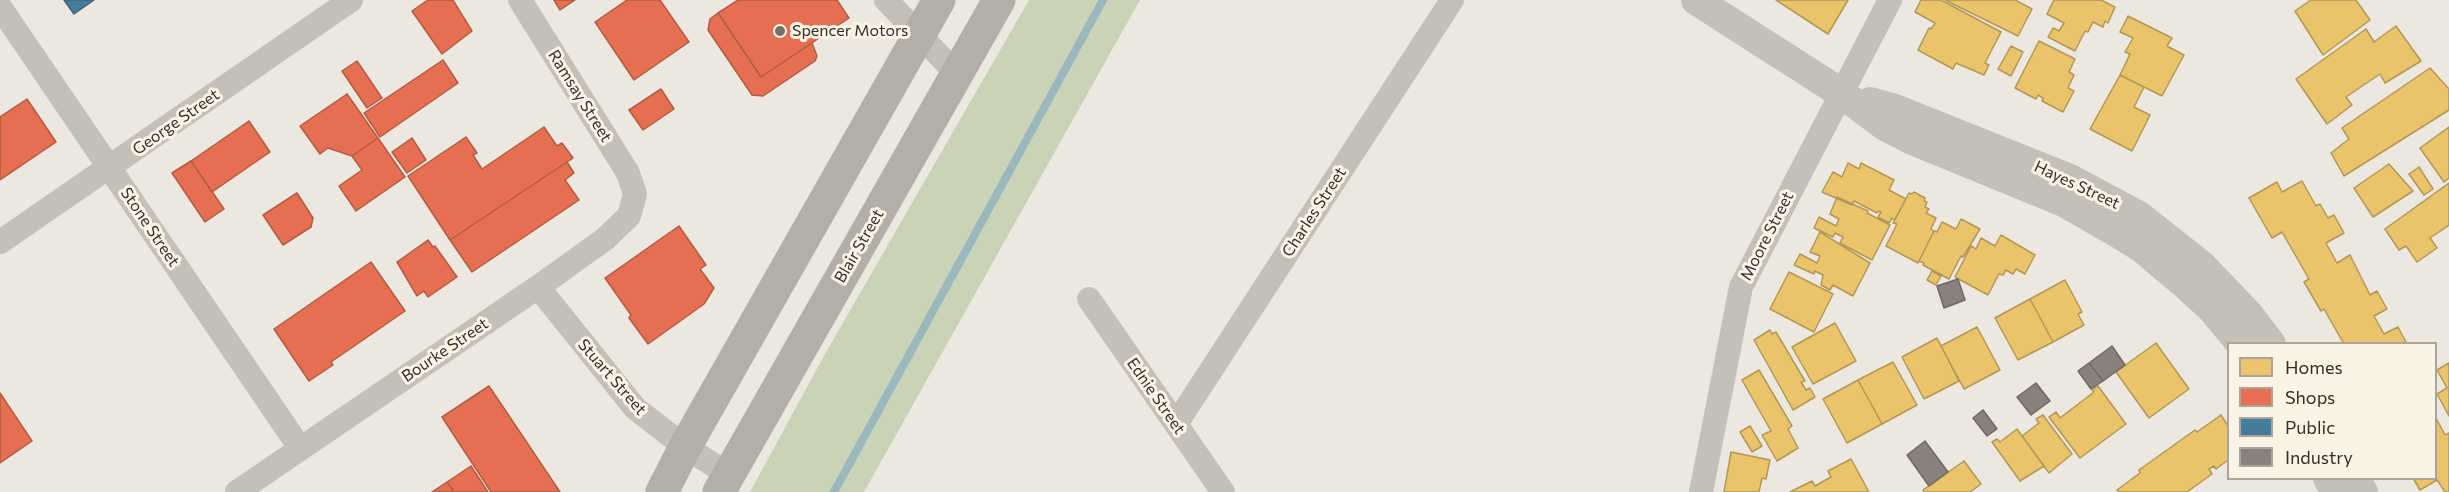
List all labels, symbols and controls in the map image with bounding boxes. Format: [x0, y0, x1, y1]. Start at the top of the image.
place label: Spencer Motors [792, 21, 908, 41]
marker: Spencer Motors [773, 24, 787, 38]
street label: Ramsay Street [544, 46, 616, 146]
street label: George Street [129, 85, 223, 159]
street label: Hayes Street [2031, 157, 2123, 213]
street label: Charles Street [1278, 164, 1350, 260]
street label: Stone Street [117, 184, 183, 270]
street label: Moore Street [1736, 188, 1798, 284]
street label: Blair Street [830, 206, 888, 286]
street label: Bourke Street [398, 314, 492, 386]
street label: Stuart Street [574, 335, 650, 419]
legend [2227, 342, 2437, 480]
street label: Ednie Street [1123, 354, 1189, 438]
text: Homes [2285, 356, 2343, 378]
text: Shops [2285, 386, 2335, 408]
text: Public [2285, 416, 2335, 438]
text: Industry [2285, 446, 2353, 468]

